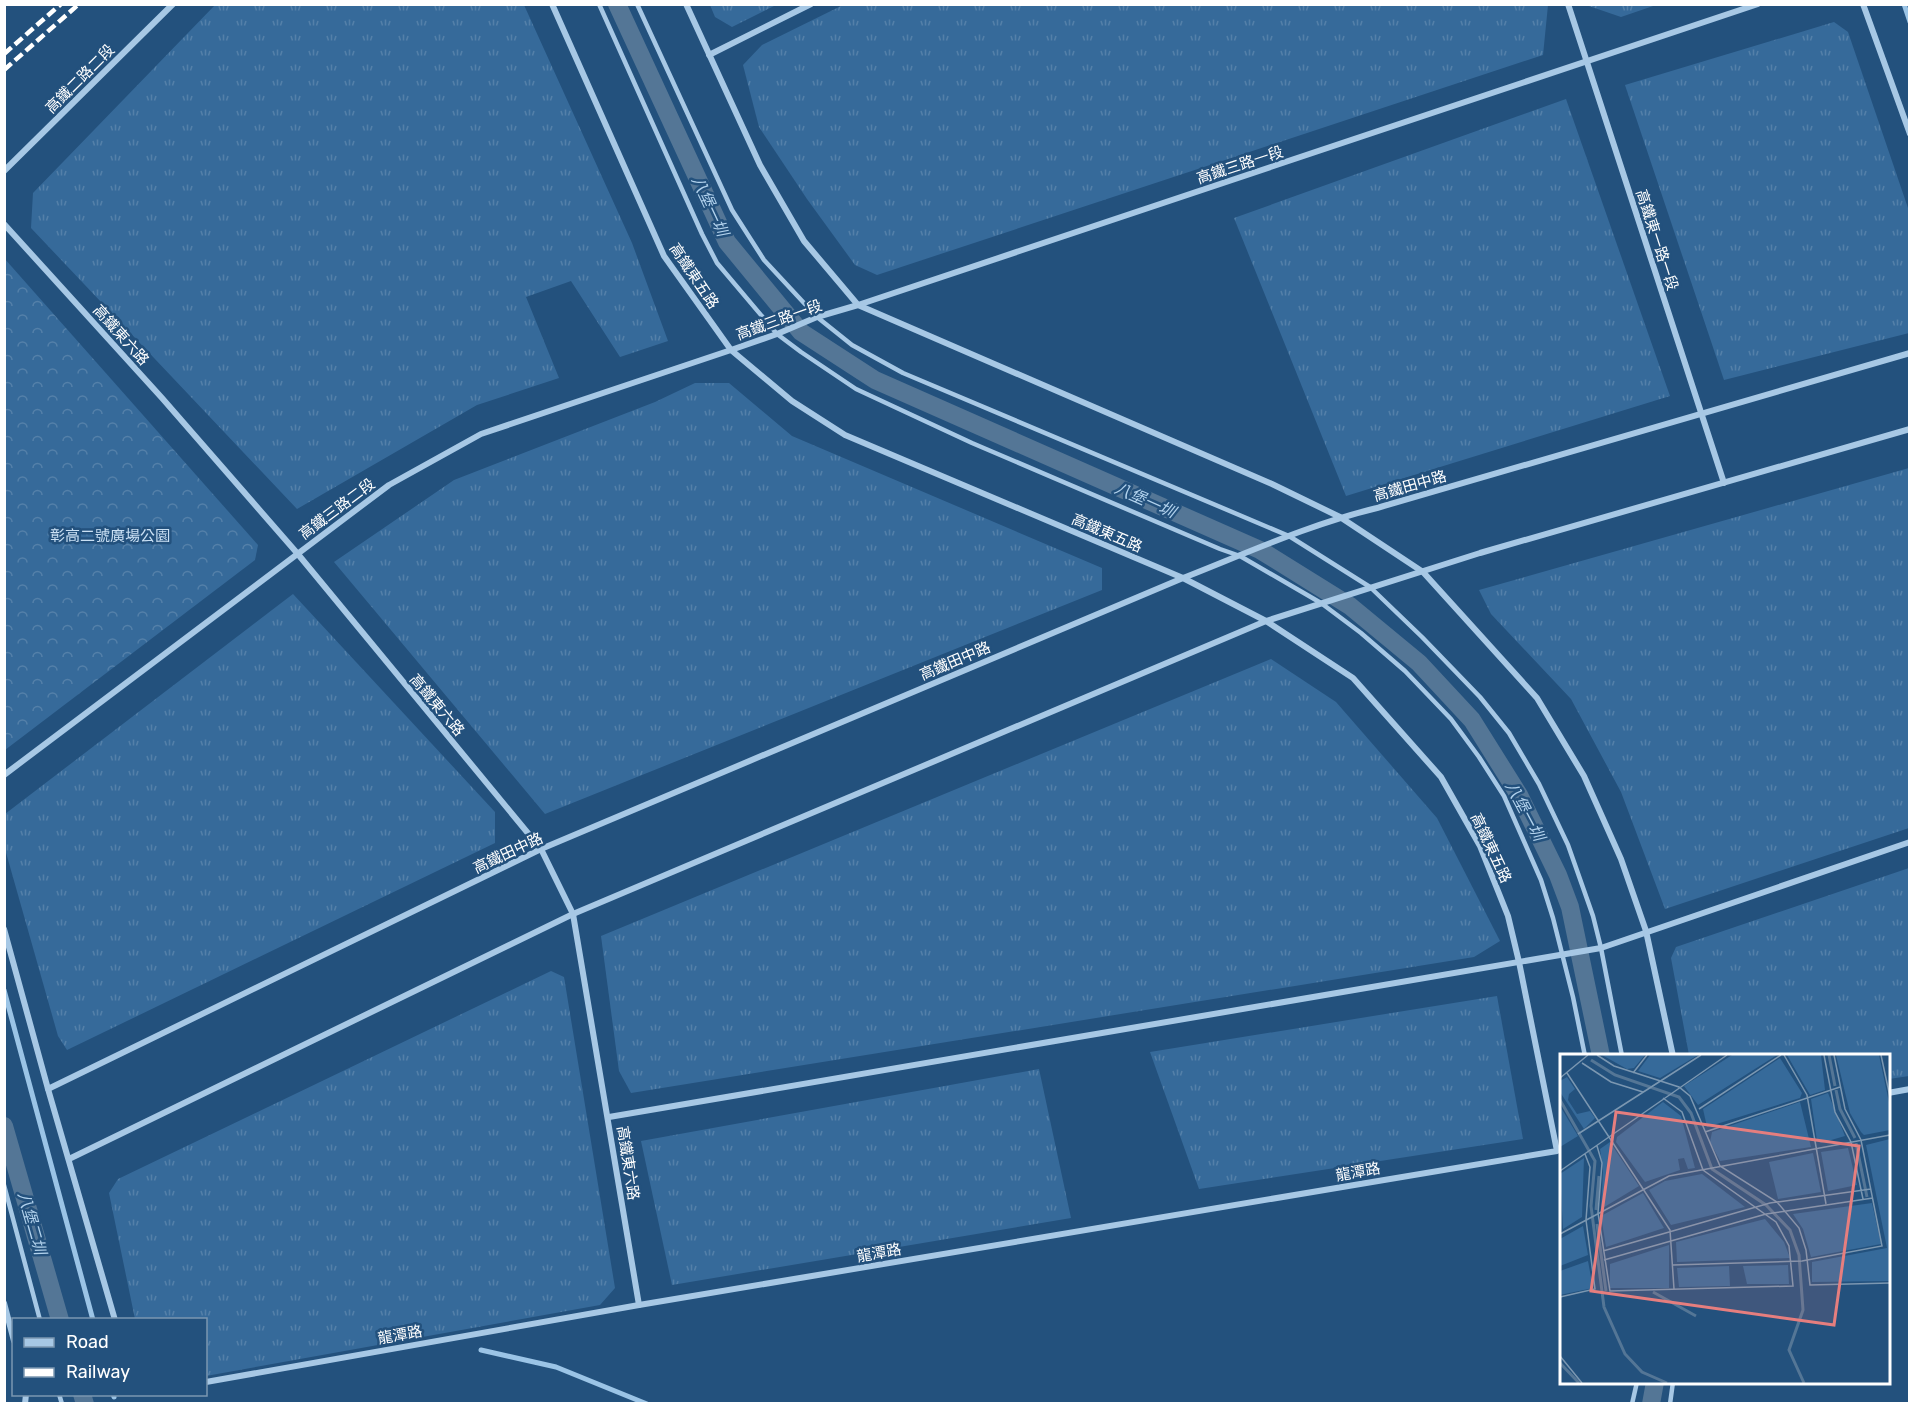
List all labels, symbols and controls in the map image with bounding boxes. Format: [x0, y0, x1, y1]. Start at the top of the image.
street label: 高鐵二路二段 [42, 41, 118, 117]
street label: 高鐵三路一段 [1194, 143, 1286, 187]
water label: 八堡一圳 [688, 173, 733, 241]
street label: 高鐵東一路一段 [1632, 187, 1682, 293]
street label: 高鐵東五路 [666, 240, 722, 312]
street label: 高鐵三路一段 [734, 296, 824, 344]
street label: 高鐵東六路 [89, 301, 153, 369]
street label: 高鐵田中路 [1371, 467, 1449, 505]
street label: 高鐵三路二段 [296, 475, 378, 543]
water label: 八堡一圳 [1112, 478, 1180, 523]
street label: 高鐵東五路 [1069, 510, 1145, 556]
park label: 彰高二號廣場公園 [50, 527, 170, 545]
street label: 高鐵田中路 [917, 638, 993, 684]
street label: 高鐵東六路 [406, 670, 468, 740]
water label: 八堡一圳 [1502, 778, 1549, 845]
street label: 高鐵東五路 [1467, 810, 1515, 886]
street label: 高鐵田中路 [470, 829, 546, 877]
inset map [1560, 1054, 1890, 1384]
street label: 高鐵東六路 [613, 1125, 643, 1201]
street label: 龍潭路 [1334, 1159, 1382, 1185]
water label: 八堡二圳 [14, 1190, 51, 1258]
street label: 龍潭路 [855, 1240, 903, 1266]
legend [12, 1318, 207, 1396]
street label: 龍潭路 [376, 1322, 424, 1348]
text: Road [66, 1331, 109, 1353]
text: Railway [66, 1361, 130, 1383]

